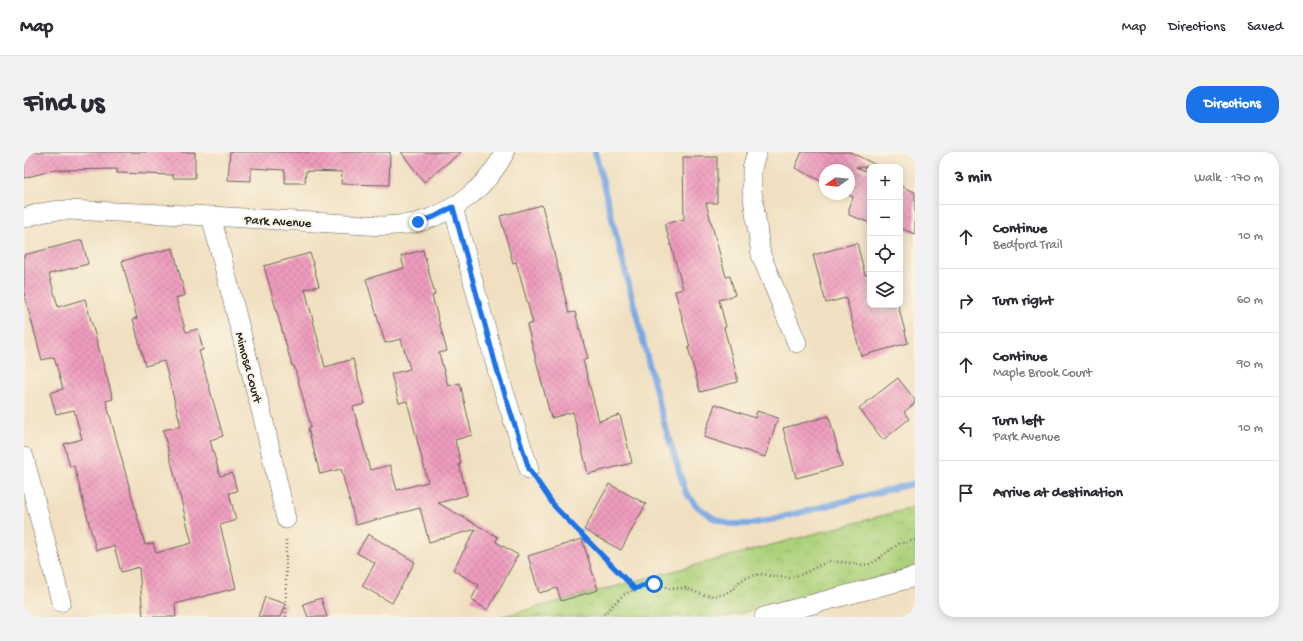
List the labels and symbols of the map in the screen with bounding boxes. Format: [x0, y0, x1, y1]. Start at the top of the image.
north arrow [819, 164, 855, 200]
street label: Park Avenue [243, 213, 312, 232]
route end [409, 213, 427, 231]
street label: Mimosa Court [231, 331, 265, 406]
route start [645, 575, 663, 593]

